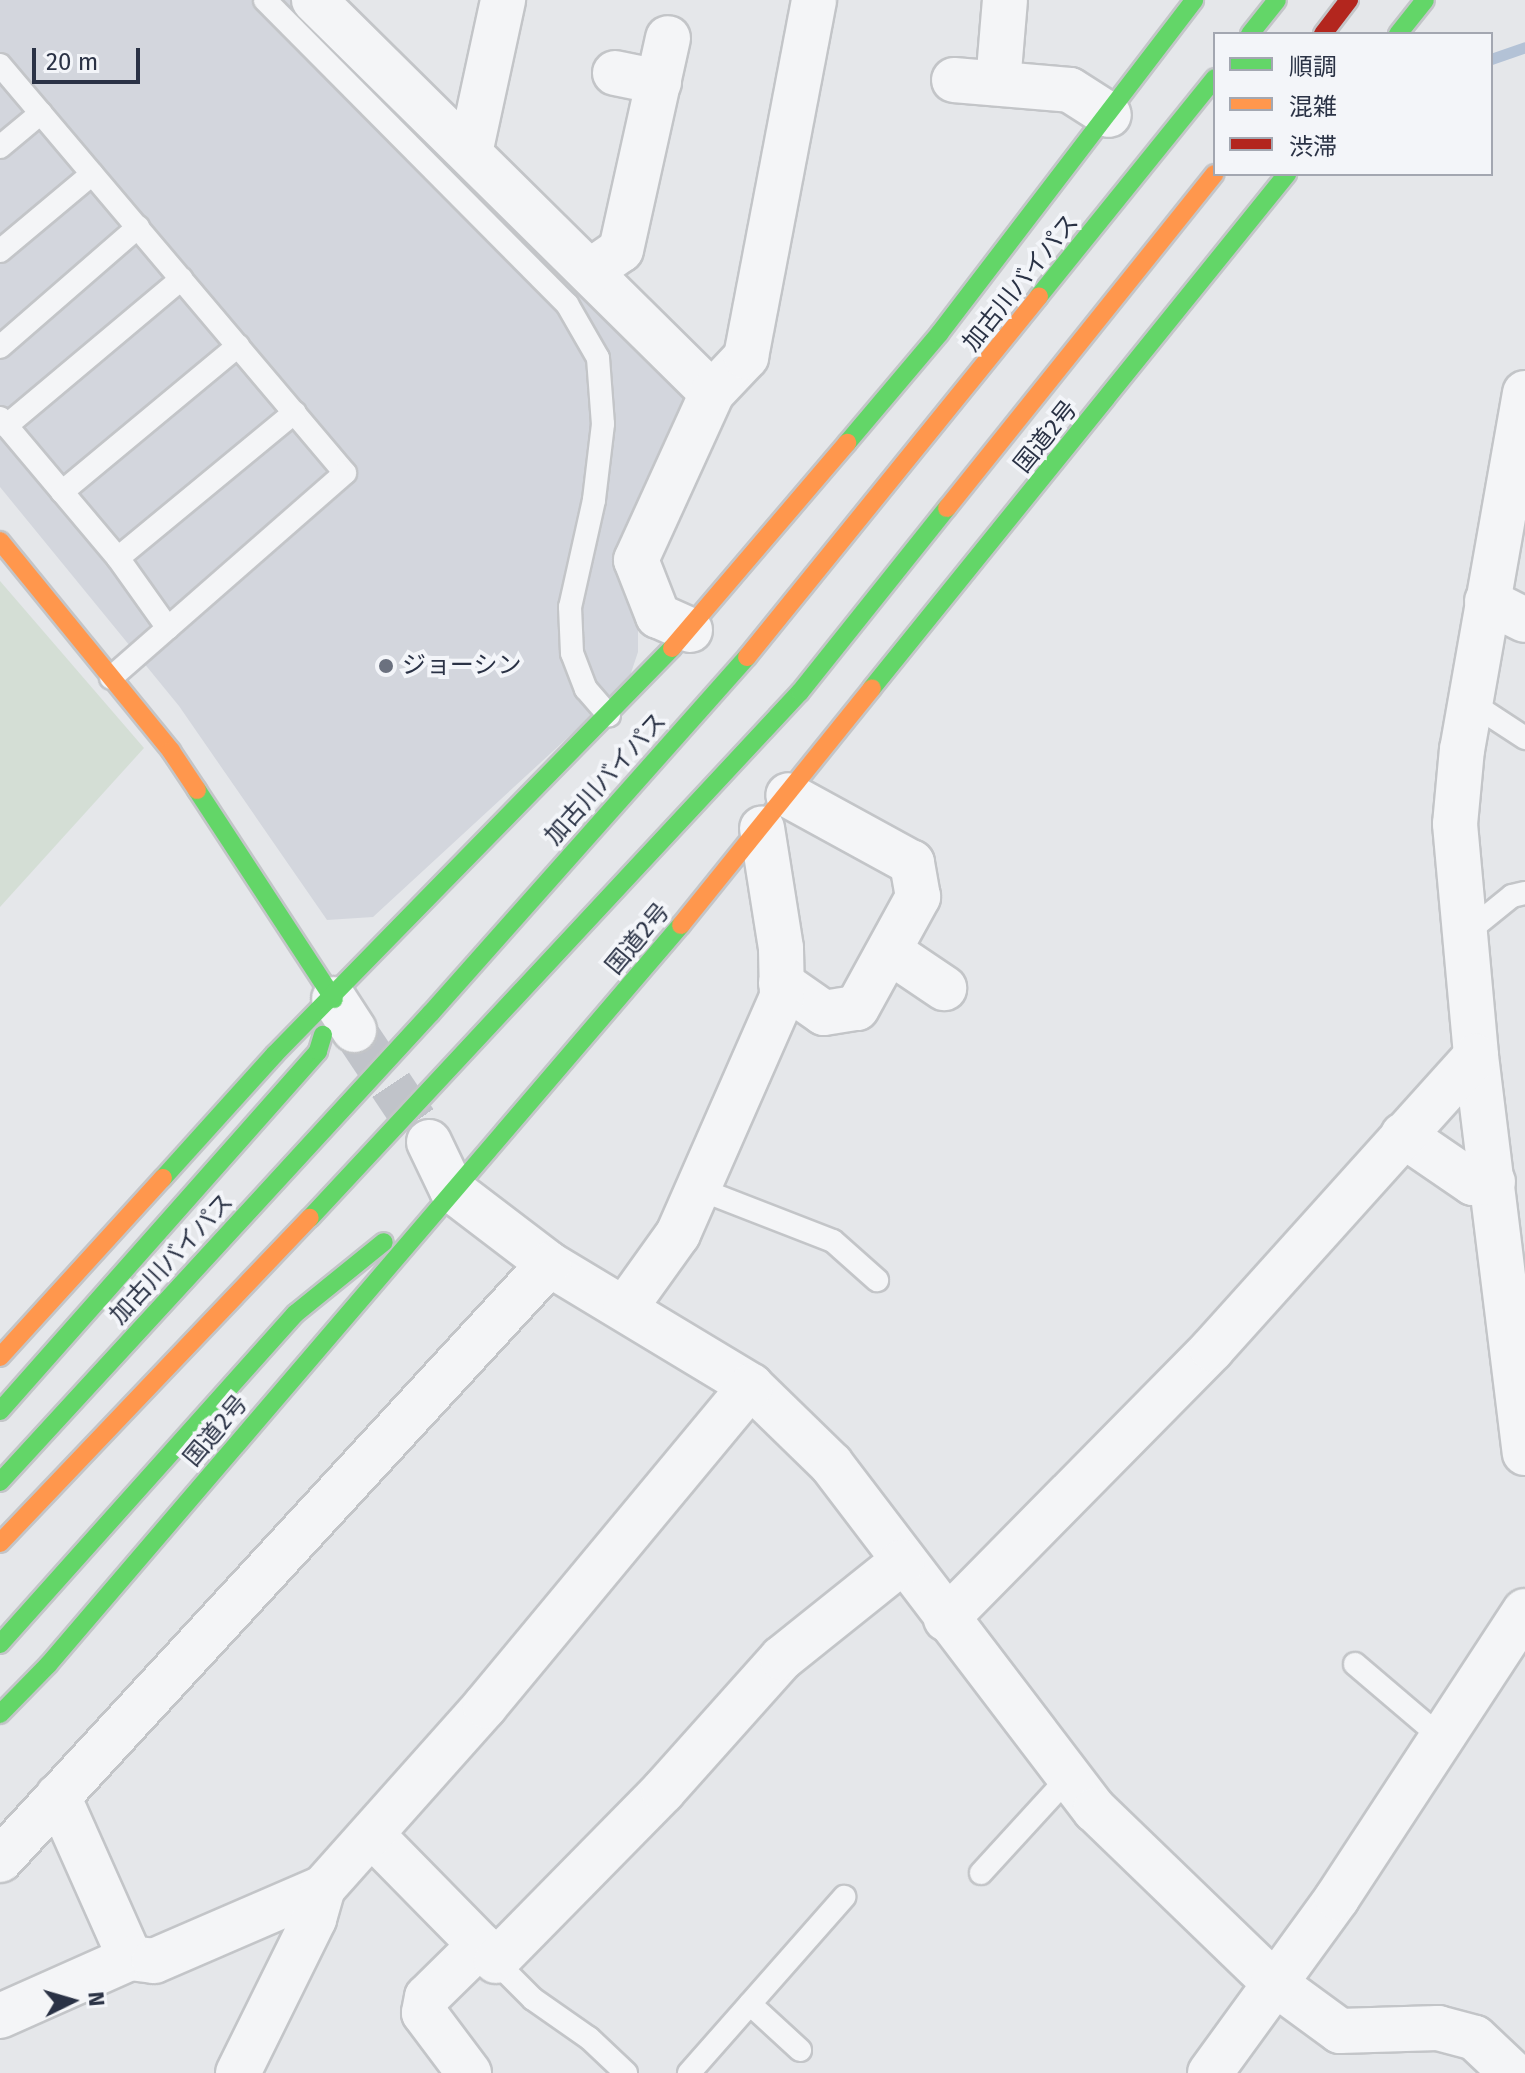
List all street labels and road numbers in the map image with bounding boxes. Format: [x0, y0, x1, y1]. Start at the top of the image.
street label: 加古川バイパス [957, 209, 1085, 357]
street label: 国道2号 [1008, 395, 1084, 479]
street label: 加古川バイパス [539, 707, 673, 851]
street label: 国道2号 [600, 898, 676, 980]
street label: 加古川バイパス [104, 1188, 240, 1330]
street label: 国道2号 [178, 1390, 254, 1472]

